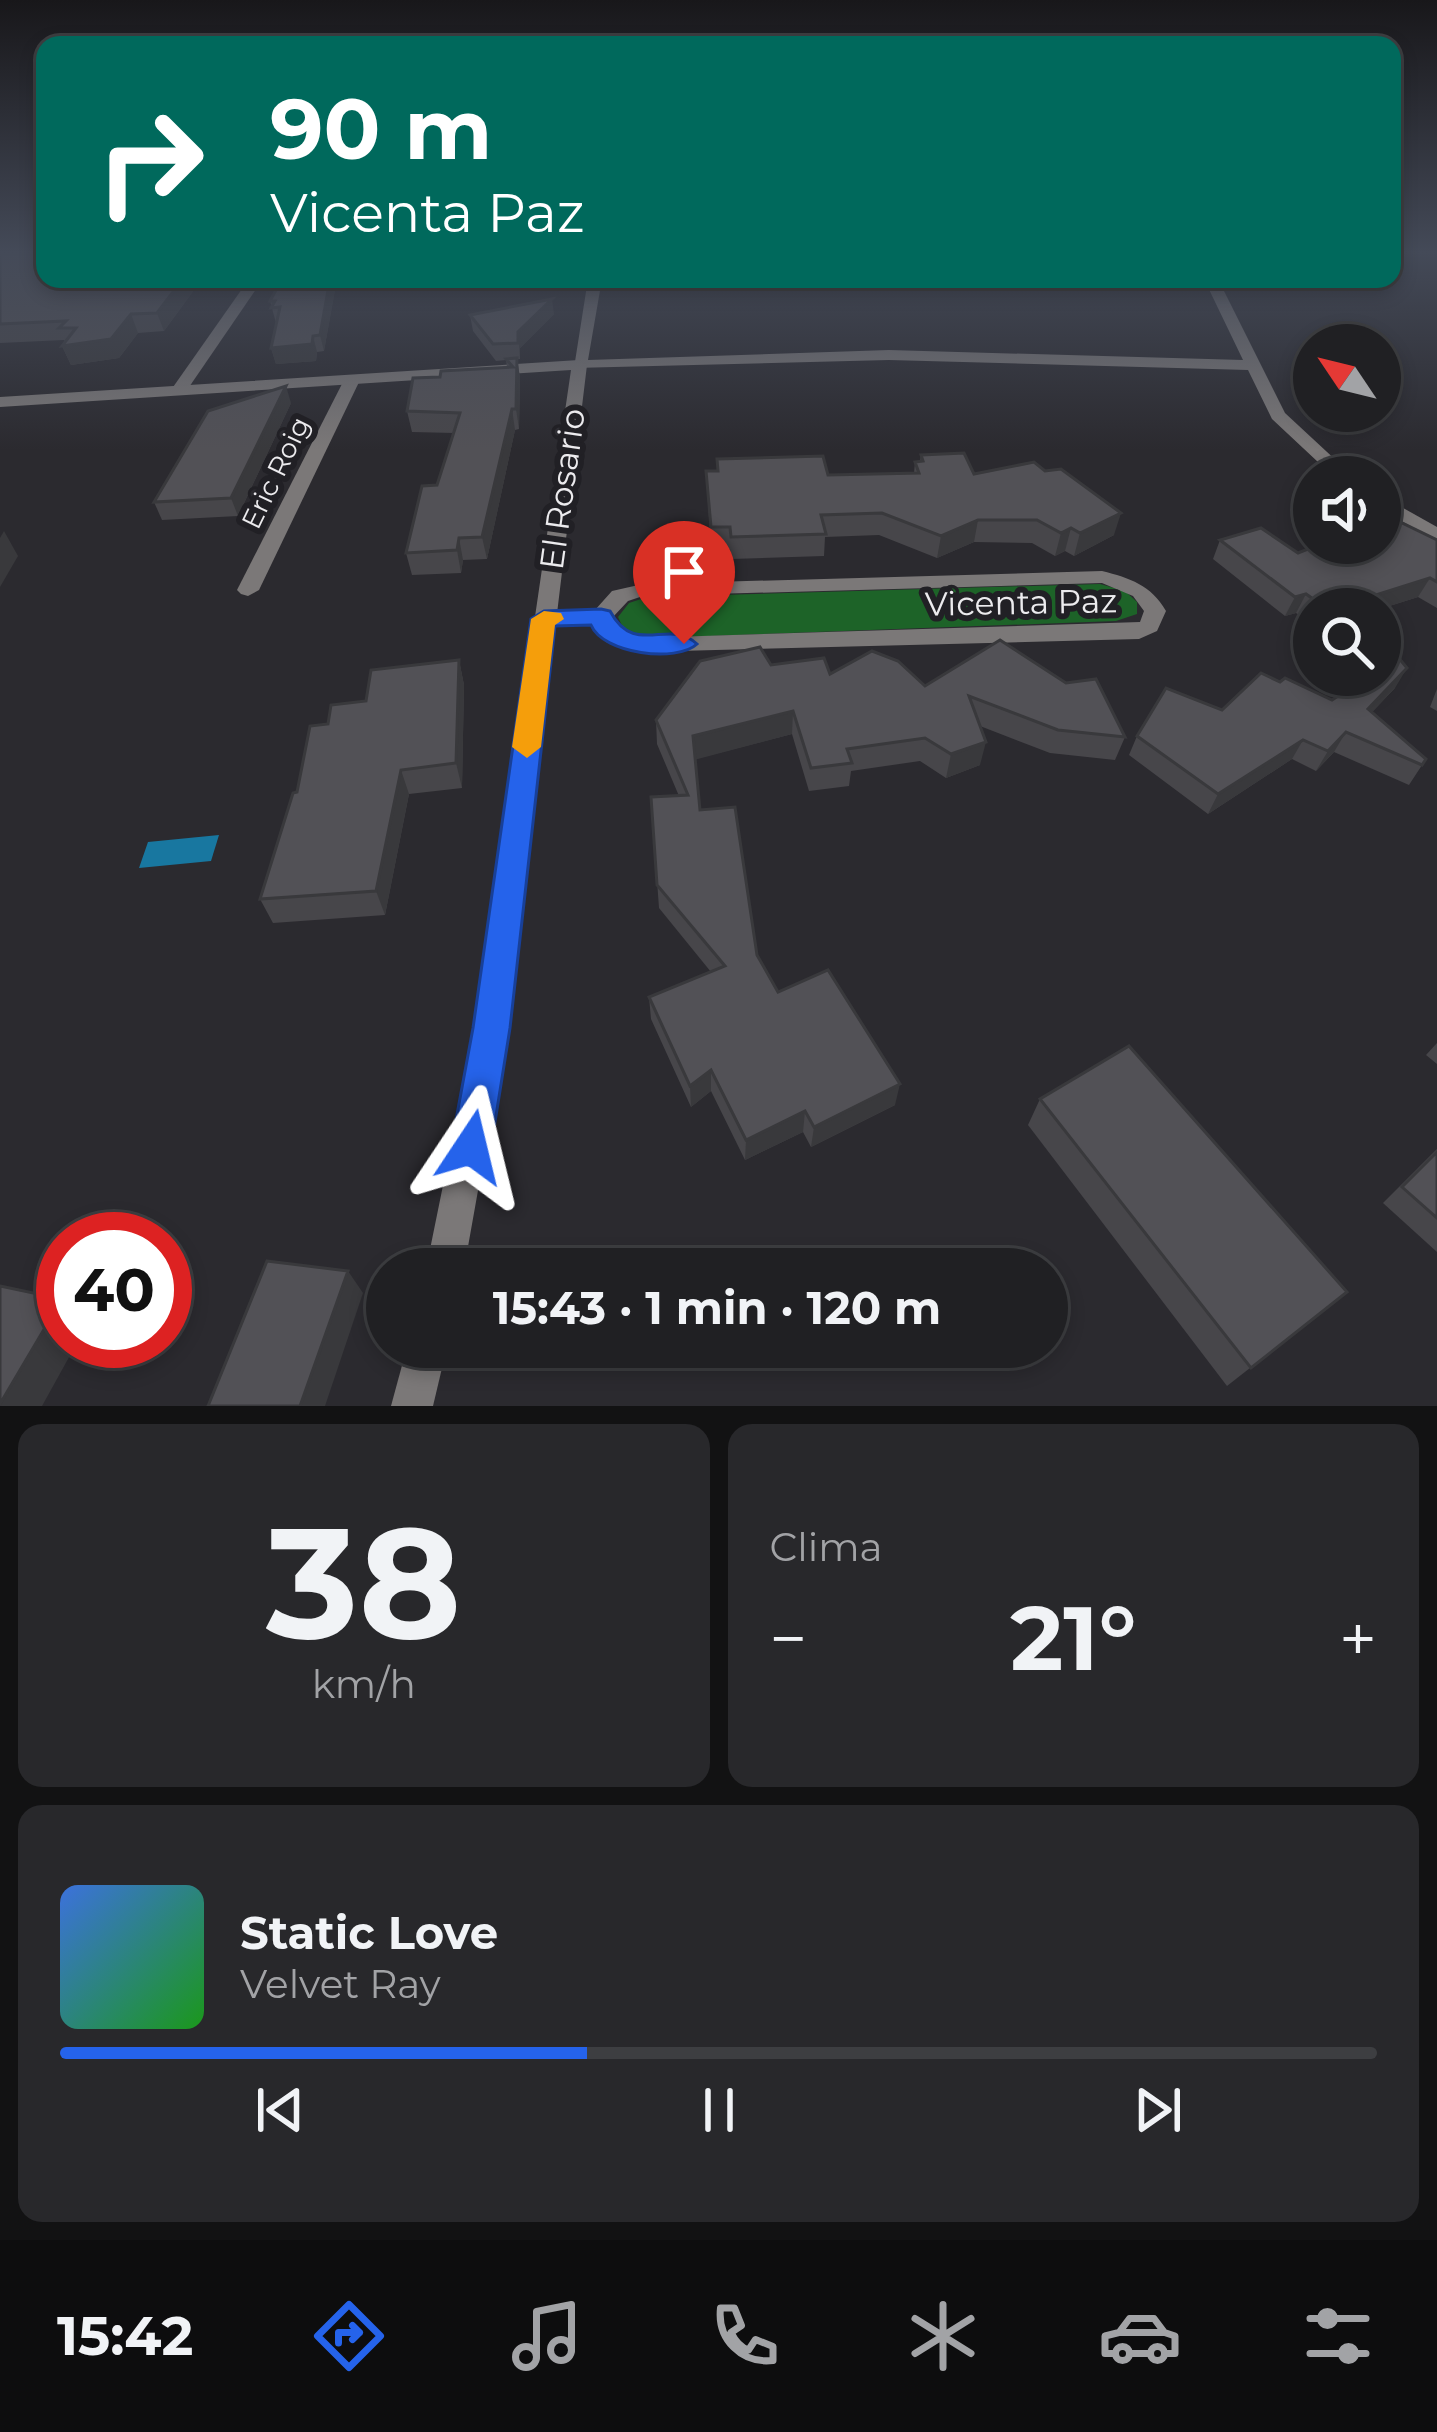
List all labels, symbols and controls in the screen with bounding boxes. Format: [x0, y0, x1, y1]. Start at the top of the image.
text: 90 m [270, 78, 492, 180]
icon: right [72, 84, 228, 240]
text: Vicenta Paz [270, 180, 585, 246]
north arrow [1293, 324, 1401, 432]
map controls [1293, 324, 1401, 696]
street label: El Rosario [531, 406, 593, 572]
street label: Eric Roig [234, 411, 317, 534]
button: sound [1293, 456, 1401, 564]
pin [633, 521, 735, 644]
icon: arrive [651, 539, 717, 605]
street label: Vicenta Paz [925, 580, 1117, 624]
button: search [1293, 588, 1401, 696]
position arrow [408, 1084, 534, 1210]
speed limit sign: 40 [36, 1212, 192, 1368]
text: 15:43 · 1 min · 120 m [493, 1280, 941, 1335]
text: 38 [266, 1487, 461, 1677]
text: Clima [770, 1523, 883, 1571]
text: 21° [1010, 1583, 1136, 1693]
text: − [770, 1598, 807, 1679]
text: + [1339, 1598, 1377, 1679]
text: km/h [312, 1660, 416, 1708]
text: Static Love [240, 1905, 498, 1960]
text: Velvet Ray [240, 1960, 441, 2008]
icon: previous [247, 2077, 313, 2143]
icon: pause [686, 2077, 752, 2143]
icon: next [1125, 2077, 1191, 2143]
icon: directions [307, 2294, 391, 2378]
icon: music [505, 2294, 589, 2378]
icon: phone [703, 2294, 787, 2378]
icon: climate [901, 2294, 985, 2378]
icon: car [1098, 2294, 1182, 2378]
icon: filters [1296, 2294, 1380, 2378]
text: 15:42 [57, 2303, 193, 2369]

